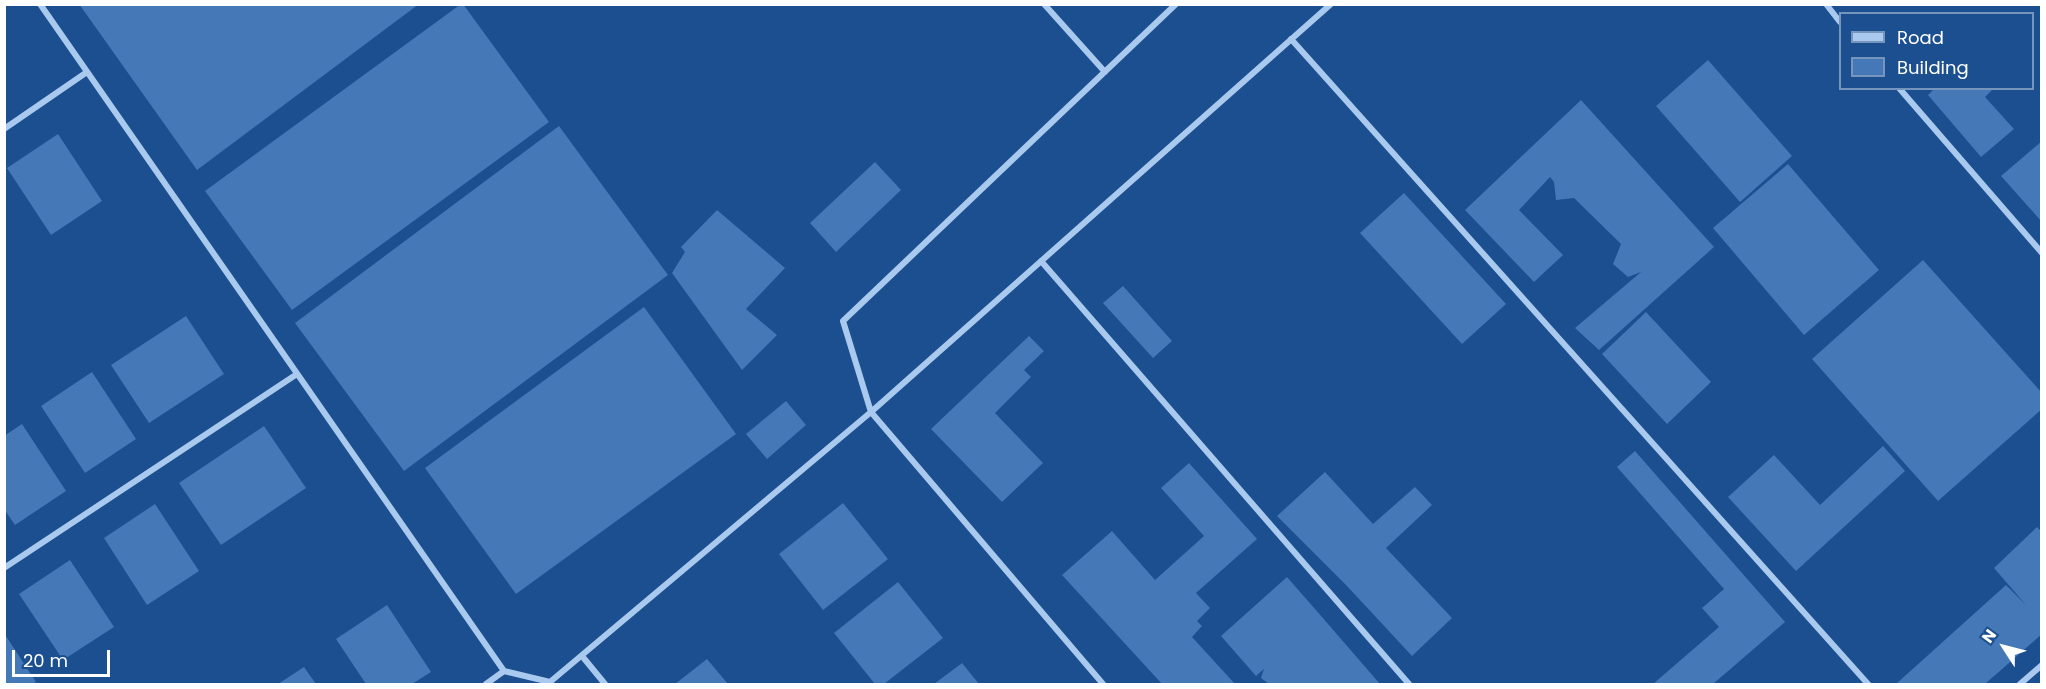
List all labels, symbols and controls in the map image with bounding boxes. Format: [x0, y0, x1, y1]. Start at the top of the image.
legend [1839, 12, 2034, 90]
text: Road [1897, 25, 1944, 50]
text: Building [1897, 55, 1969, 80]
north arrow [1974, 617, 2034, 677]
text: N [1976, 624, 2002, 648]
scale bar [15, 638, 112, 676]
text: 20 m [23, 648, 68, 673]

